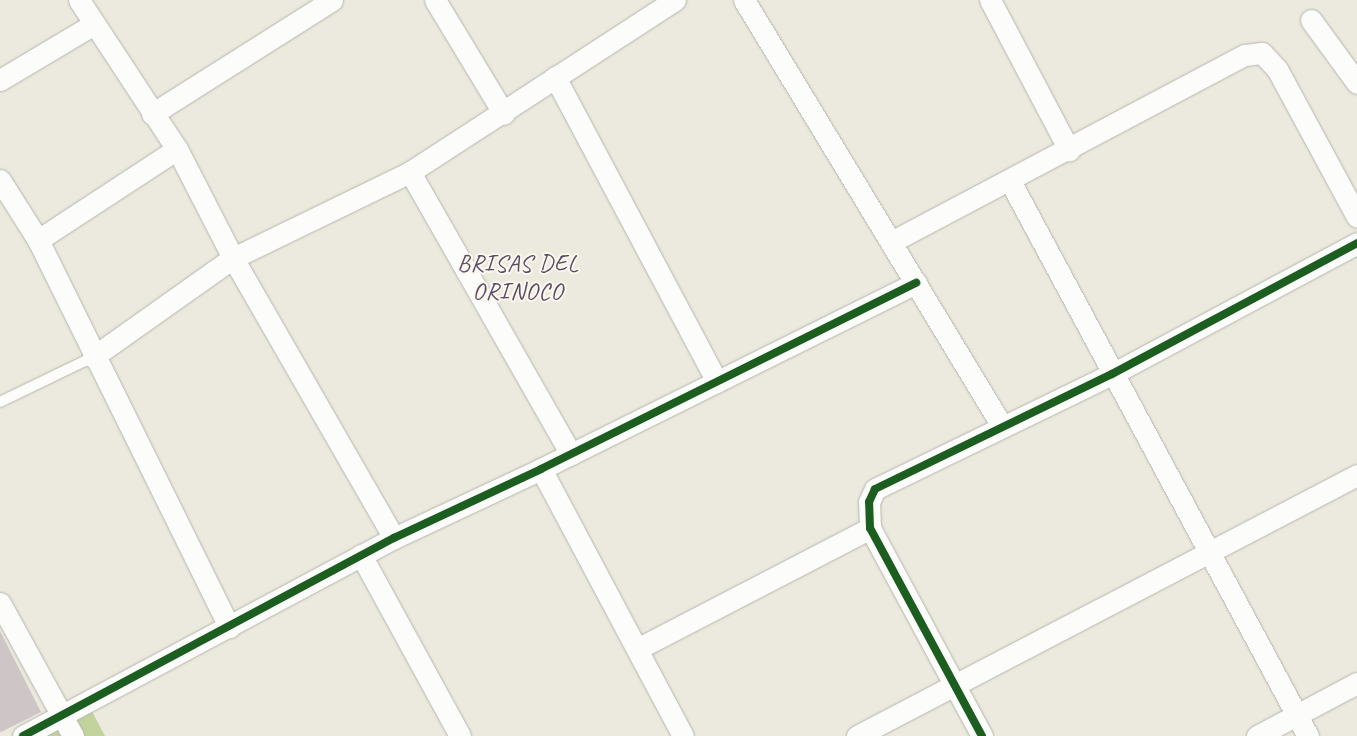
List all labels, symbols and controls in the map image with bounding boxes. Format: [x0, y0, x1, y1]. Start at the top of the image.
district label: BRISAS DEL ORINOCO [456, 250, 580, 306]

